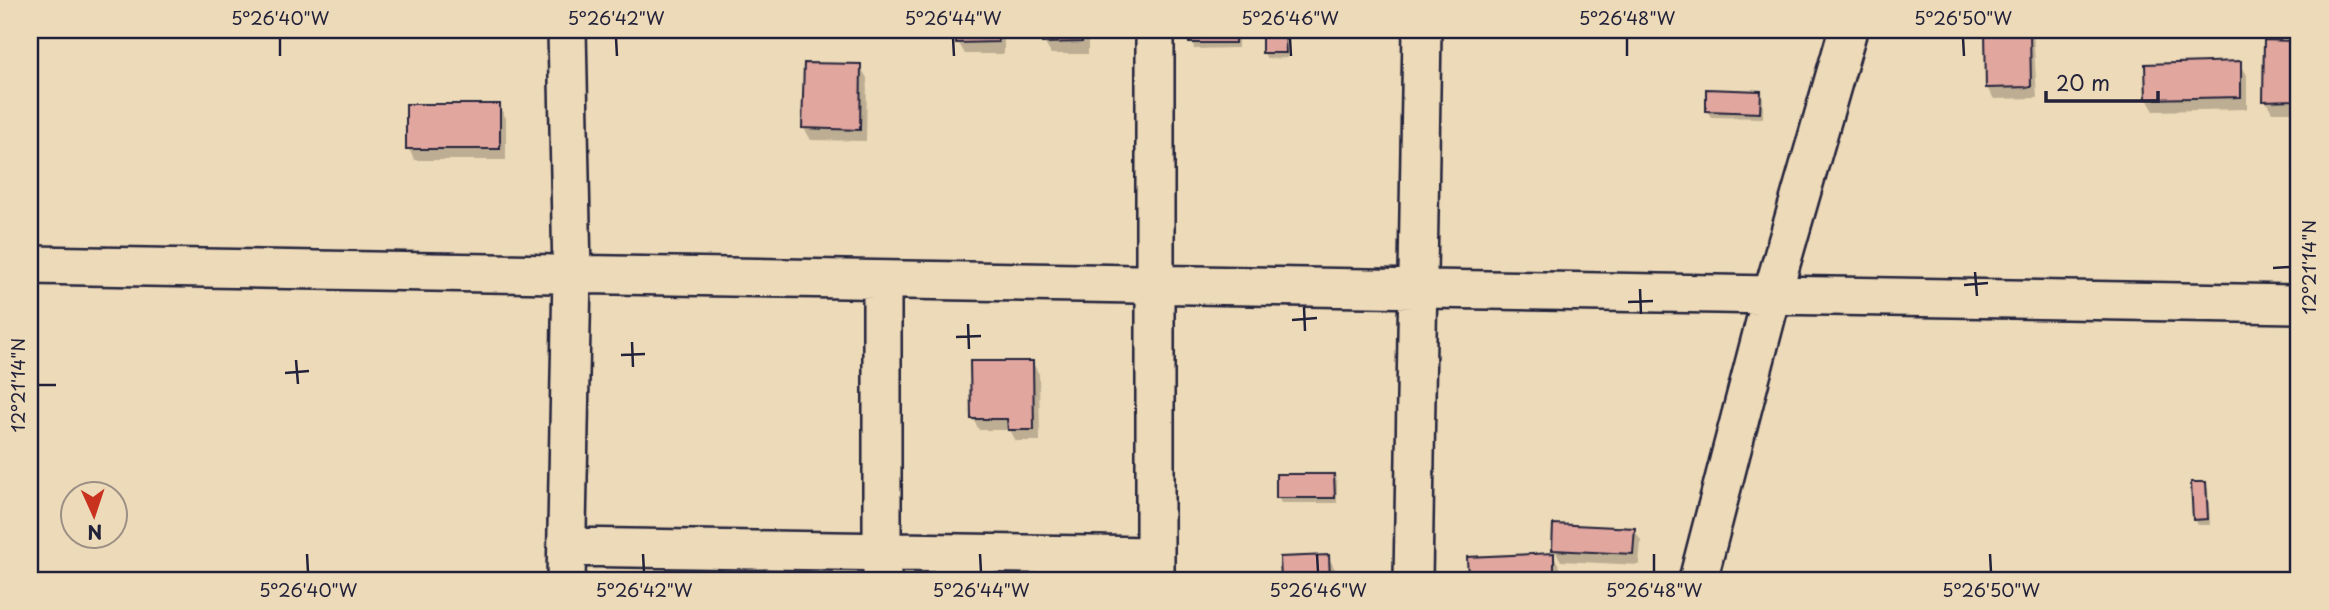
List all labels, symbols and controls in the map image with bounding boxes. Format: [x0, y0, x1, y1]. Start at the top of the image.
text: 5°26'40"W [231, 4, 330, 31]
text: 5°26'42"W [567, 4, 665, 31]
text: 5°26'44"W [904, 4, 1002, 31]
text: 5°26'46"W [1241, 4, 1339, 31]
text: 5°26'48"W [1579, 4, 1676, 31]
text: 5°26'50"W [1914, 4, 2012, 31]
scale bar [2046, 60, 2158, 104]
text: 20 m [2056, 66, 2110, 98]
text: 12°21'14"N [2295, 220, 2322, 314]
text: 12°21'14"N [4, 338, 31, 432]
north arrow [60, 480, 130, 550]
text: N [87, 519, 103, 547]
text: 5°26'40"W [259, 576, 358, 603]
text: 5°26'42"W [595, 576, 693, 603]
text: 5°26'44"W [932, 576, 1030, 603]
text: 5°26'46"W [1269, 576, 1367, 603]
text: 5°26'48"W [1606, 576, 1703, 603]
text: 5°26'50"W [1942, 576, 2040, 603]

